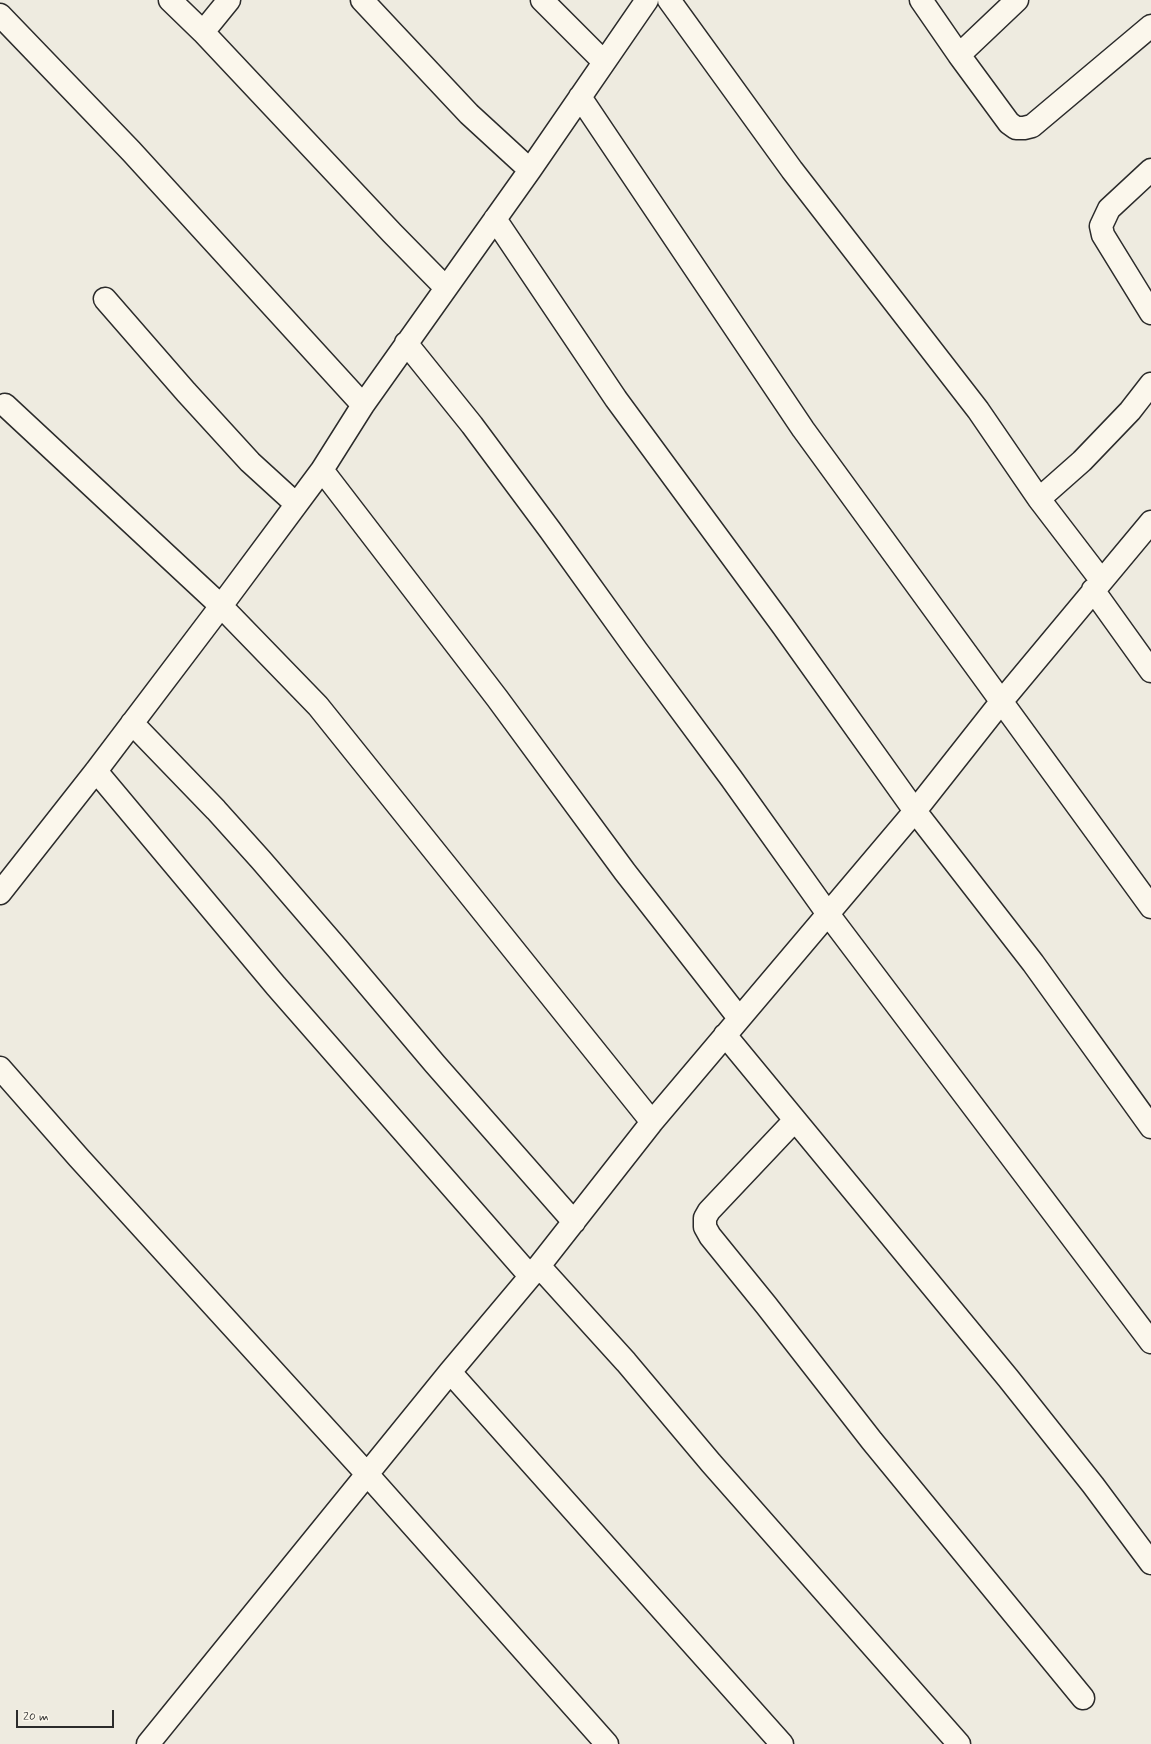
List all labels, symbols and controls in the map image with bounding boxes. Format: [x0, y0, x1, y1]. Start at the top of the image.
scale bar [18, 1702, 116, 1728]
text: 20 m [23, 1709, 49, 1725]

